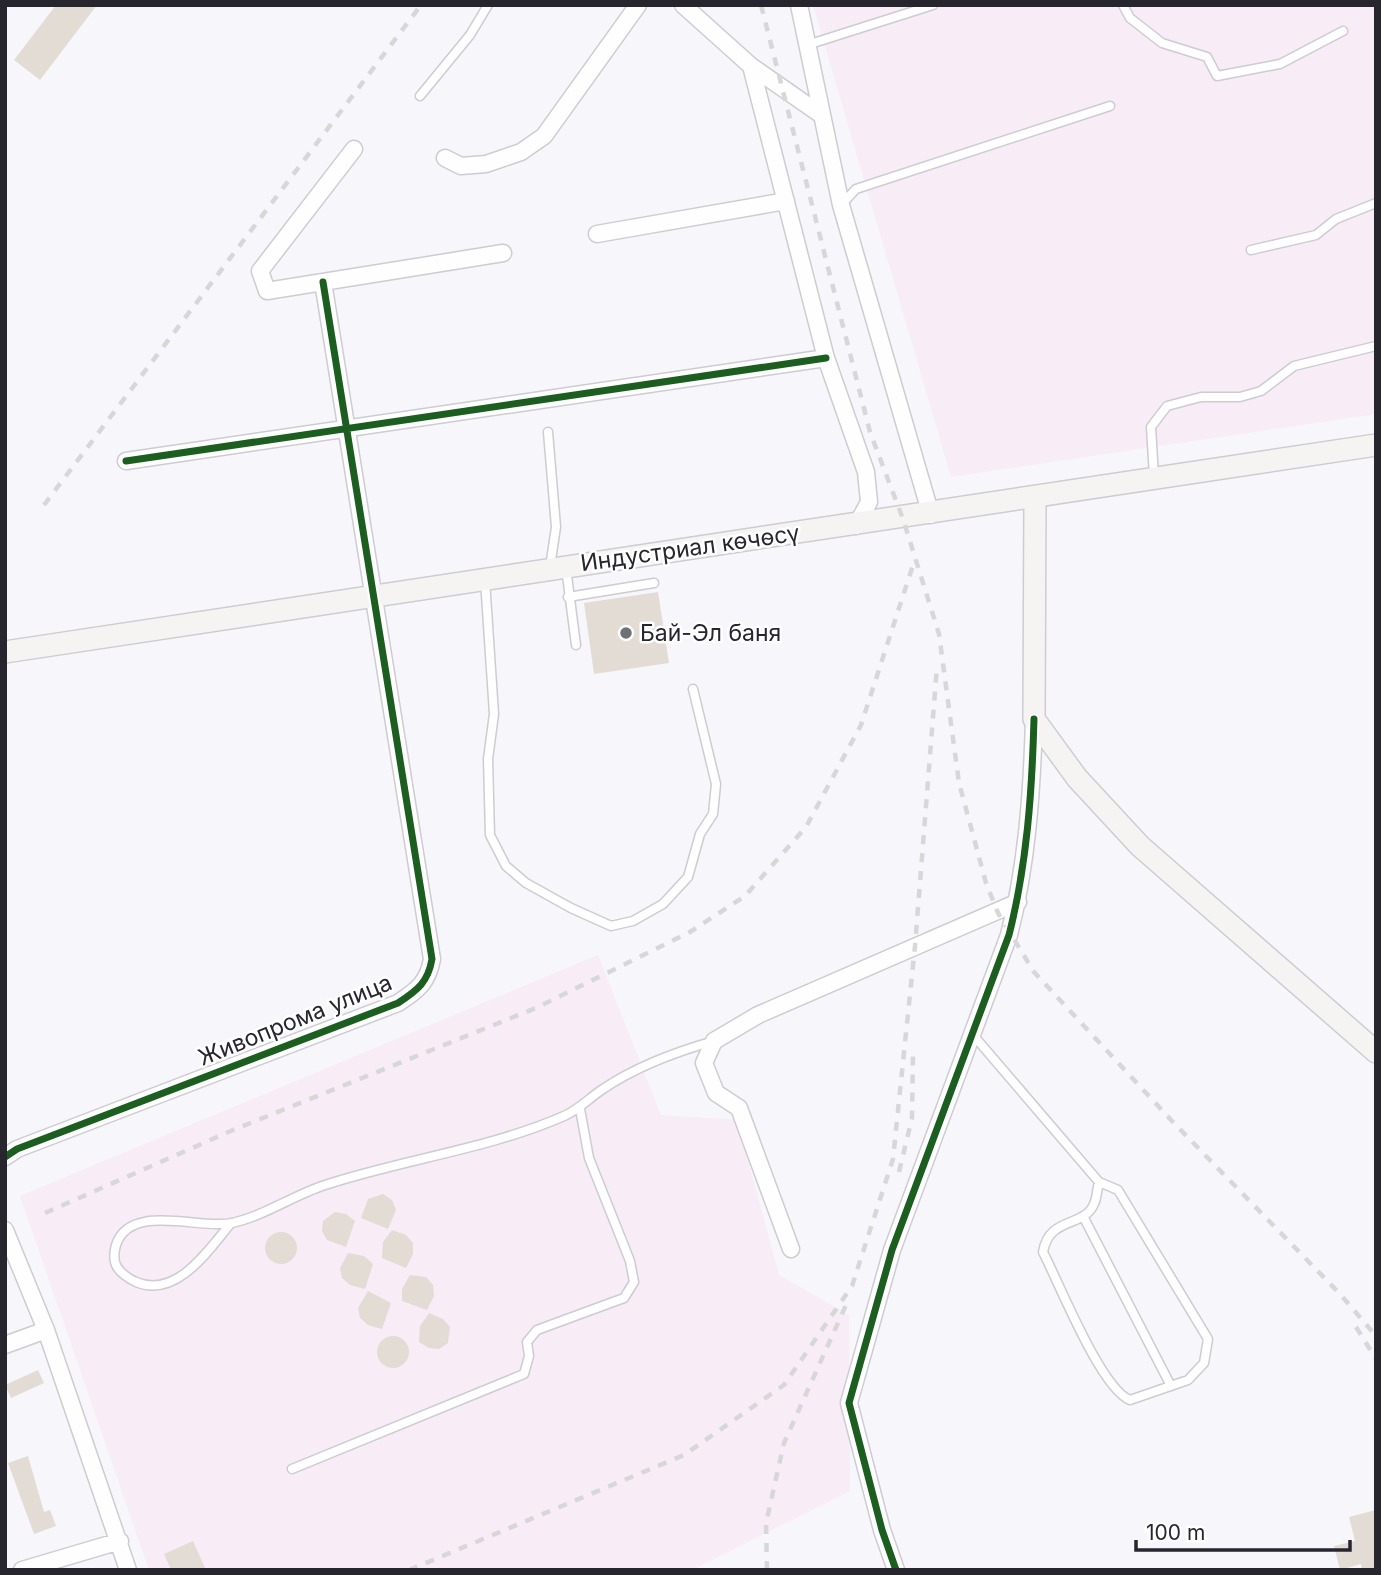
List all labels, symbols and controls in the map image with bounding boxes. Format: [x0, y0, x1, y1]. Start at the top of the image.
street label: Индустриал көчөсү [579, 519, 801, 577]
place label: Бай-Эл баня [640, 619, 781, 647]
marker: Бай-Эл баня [618, 625, 634, 641]
street label: Живопрома улица [194, 968, 396, 1072]
scale bar [1136, 1508, 1350, 1552]
text: 100 m [1146, 1520, 1205, 1545]

